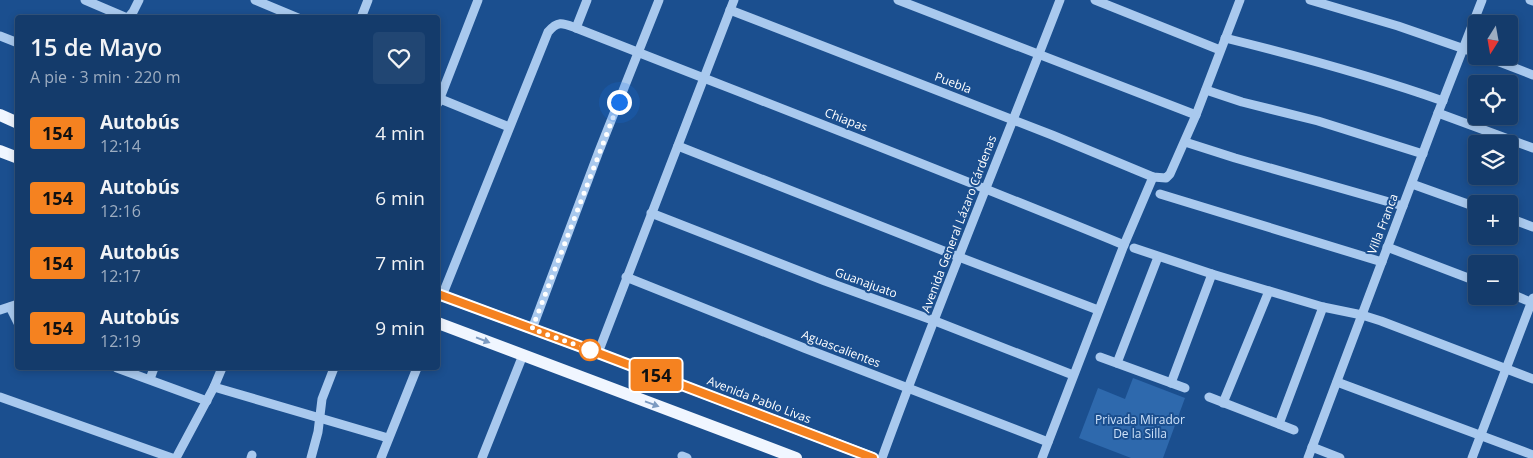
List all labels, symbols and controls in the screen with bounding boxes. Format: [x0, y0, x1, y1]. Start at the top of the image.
north arrow [1468, 15, 1518, 65]
map controls [1468, 15, 1518, 305]
text: 15 de Mayo [30, 30, 162, 63]
button: heart [373, 32, 425, 84]
text: A pie · 3 min · 220 m [30, 66, 181, 88]
street label: Puebla [932, 68, 974, 97]
button: locate [1468, 75, 1518, 125]
your location [607, 90, 632, 115]
street label: Chiapas [822, 104, 870, 136]
text: Autobús [100, 109, 180, 135]
text: 4 min [375, 120, 425, 146]
text: 154 [42, 121, 73, 145]
street label: Avenida General Lázaro Cárdenas [917, 133, 1000, 315]
text: 12:14 [100, 135, 141, 157]
button: layers [1468, 135, 1518, 185]
text: Autobús [100, 174, 180, 200]
text: 6 min [375, 185, 425, 211]
text: 154 [42, 186, 73, 210]
street label: Villa Franca [1363, 191, 1402, 257]
button: + [1468, 195, 1518, 245]
text: 12:16 [100, 200, 141, 222]
text: Autobús [100, 239, 180, 265]
text: 7 min [375, 250, 425, 276]
text: 154 [42, 251, 73, 275]
button: − [1468, 255, 1518, 305]
street label: Guanajuato [833, 263, 900, 302]
text: 12:17 [100, 265, 141, 287]
text: Autobús [100, 304, 180, 330]
text: 9 min [375, 315, 425, 341]
text: 154 [42, 316, 73, 340]
street label: Aguascalientes [799, 326, 883, 371]
text: 12:19 [100, 330, 141, 352]
one-way arrow [476, 336, 491, 344]
unlabelled marker [579, 339, 601, 361]
line badge: 154 [627, 359, 685, 391]
text: 154 [641, 363, 671, 387]
street label: Avenida Pablo Livas [705, 372, 814, 427]
one-way arrow [644, 401, 659, 408]
park label: Privada Mirador De la Silla [1095, 411, 1185, 442]

